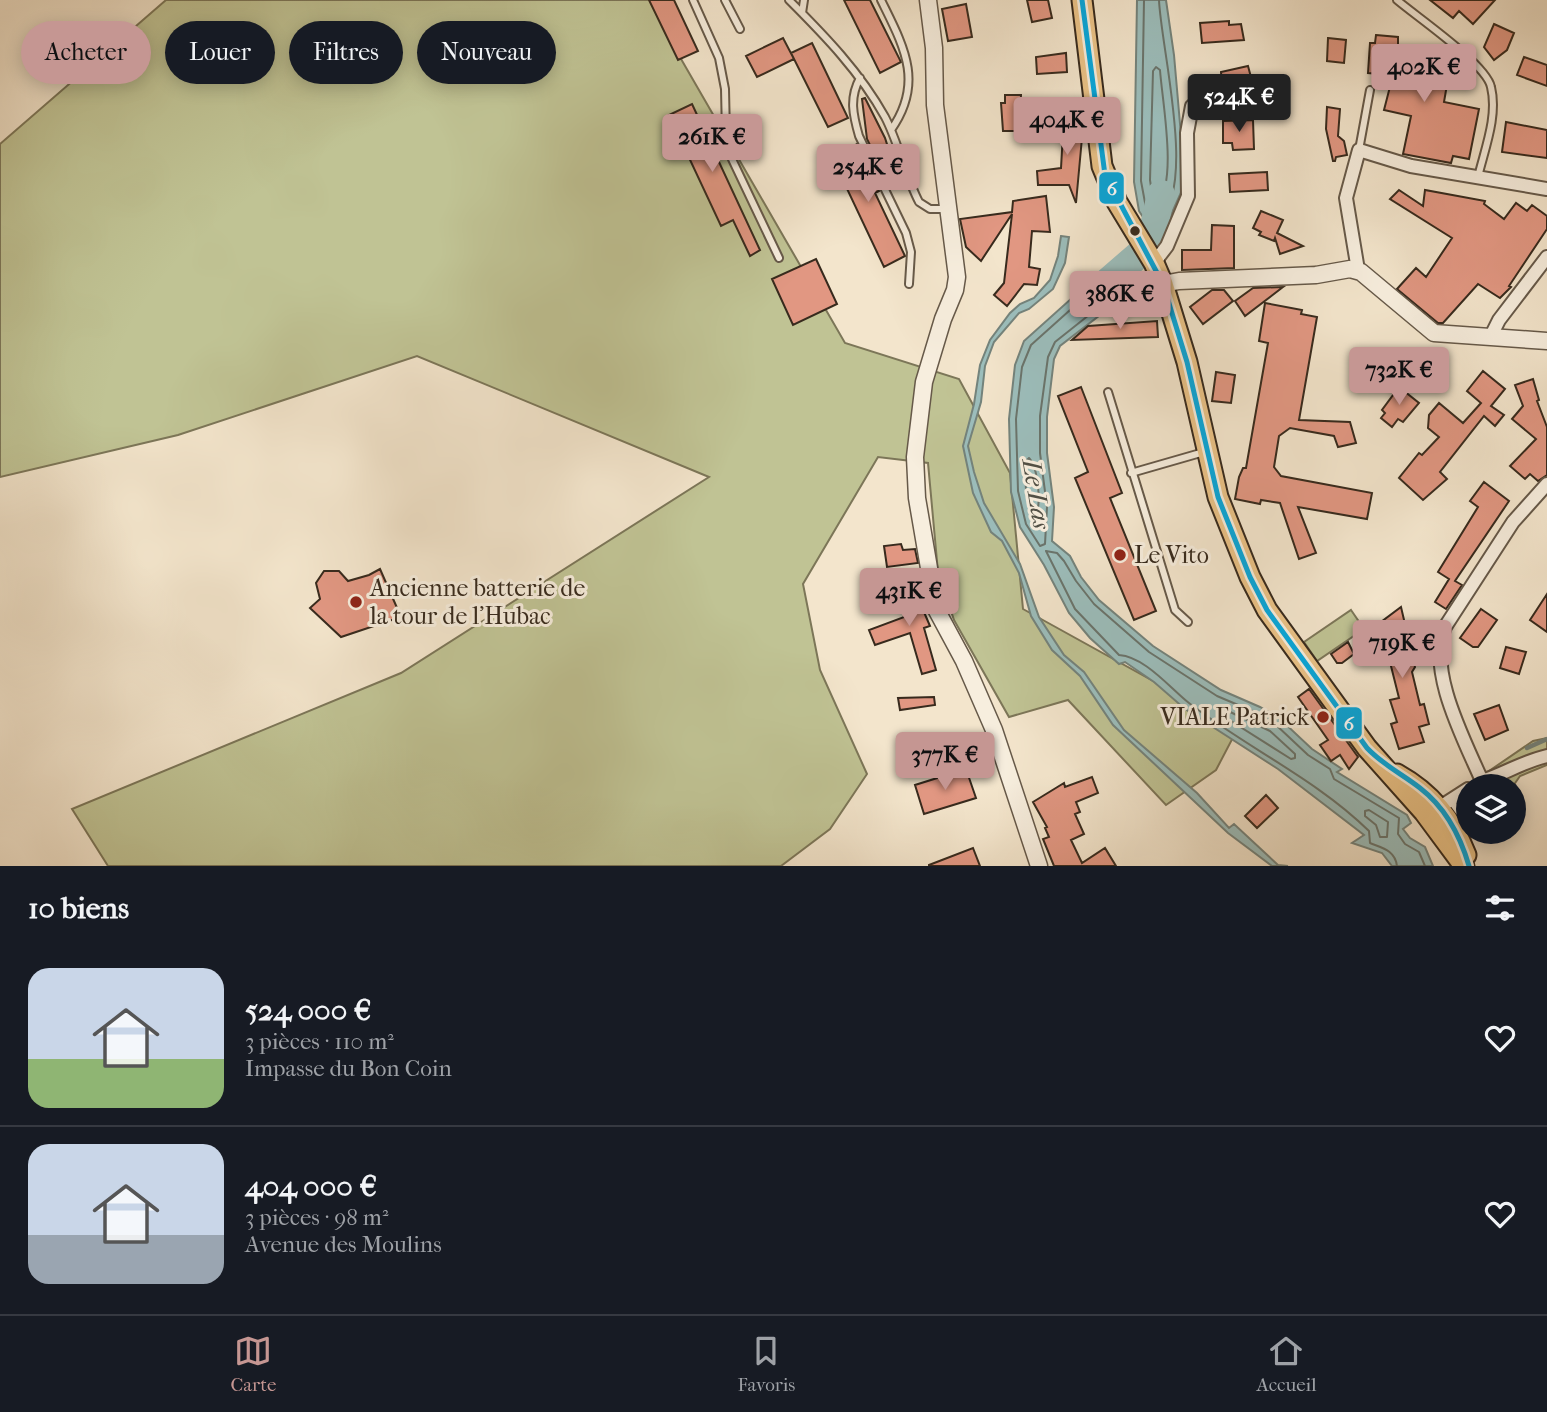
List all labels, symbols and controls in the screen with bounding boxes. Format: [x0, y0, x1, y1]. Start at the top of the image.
chip: Acheter [21, 21, 151, 84]
chip: Louer [165, 21, 275, 84]
chip: Filtres [289, 21, 403, 84]
chip: Nouveau [417, 21, 556, 84]
pin: 402K € [1367, 44, 1481, 104]
text: 402K € [1387, 53, 1461, 80]
pin: 524K € [1182, 74, 1296, 134]
text: 524K € [1204, 83, 1274, 110]
pin: 404K € [1010, 97, 1124, 157]
text: 404K € [1030, 106, 1104, 133]
pin: 261K € [655, 114, 769, 174]
text: 261K € [678, 123, 746, 150]
pin: 254K € [811, 144, 925, 204]
text: 254K € [833, 153, 903, 180]
line badge: 6 [1098, 171, 1125, 205]
text: 6 [1107, 178, 1118, 200]
unlabelled marker [1128, 224, 1142, 238]
pin: 386K € [1063, 272, 1177, 331]
text: 386K € [1086, 280, 1154, 307]
pin: 732K € [1342, 348, 1456, 407]
text: 732K € [1365, 356, 1433, 383]
water label: Le Las [1015, 455, 1057, 532]
place label: Le Vito [1134, 541, 1209, 569]
marker: Le Vito [1112, 547, 1128, 563]
pin: 431K € [852, 568, 966, 628]
place label: Ancienne batterie de la tour de l'Hubac [369, 574, 585, 630]
text: 431K € [876, 577, 942, 604]
marker: Ancienne batterie de la tour de l'Hubac [348, 594, 364, 610]
pin: 719K € [1345, 620, 1459, 680]
text: 719K € [1369, 629, 1435, 656]
place label: VIALE Patrick [1159, 703, 1310, 731]
line badge: 6 [1335, 706, 1363, 740]
marker: VIALE Patrick [1315, 709, 1331, 725]
text: 6 [1344, 713, 1355, 735]
pin: 377K € [888, 732, 1002, 792]
text: 377K € [912, 741, 978, 768]
map controls [1456, 774, 1526, 844]
button: layers [1456, 774, 1526, 844]
icon: filters [1481, 889, 1519, 927]
text: 10 biens [28, 891, 129, 926]
text: 524 000 € [245, 993, 371, 1028]
icon: home [84, 996, 168, 1080]
icon: heart [1481, 1019, 1519, 1057]
text: 3 pièces · 110 m² [245, 1028, 394, 1055]
text: Impasse du Bon Coin [245, 1055, 452, 1082]
text: 404 000 € [245, 1169, 377, 1204]
icon: home [84, 1172, 168, 1256]
icon: heart [1481, 1195, 1519, 1233]
text: 3 pièces · 98 m² [245, 1204, 388, 1231]
text: Avenue des Moulins [245, 1231, 442, 1258]
tab: Carte [231, 1332, 276, 1396]
tab: Favoris [738, 1332, 795, 1396]
tab: Accueil [1256, 1332, 1316, 1396]

